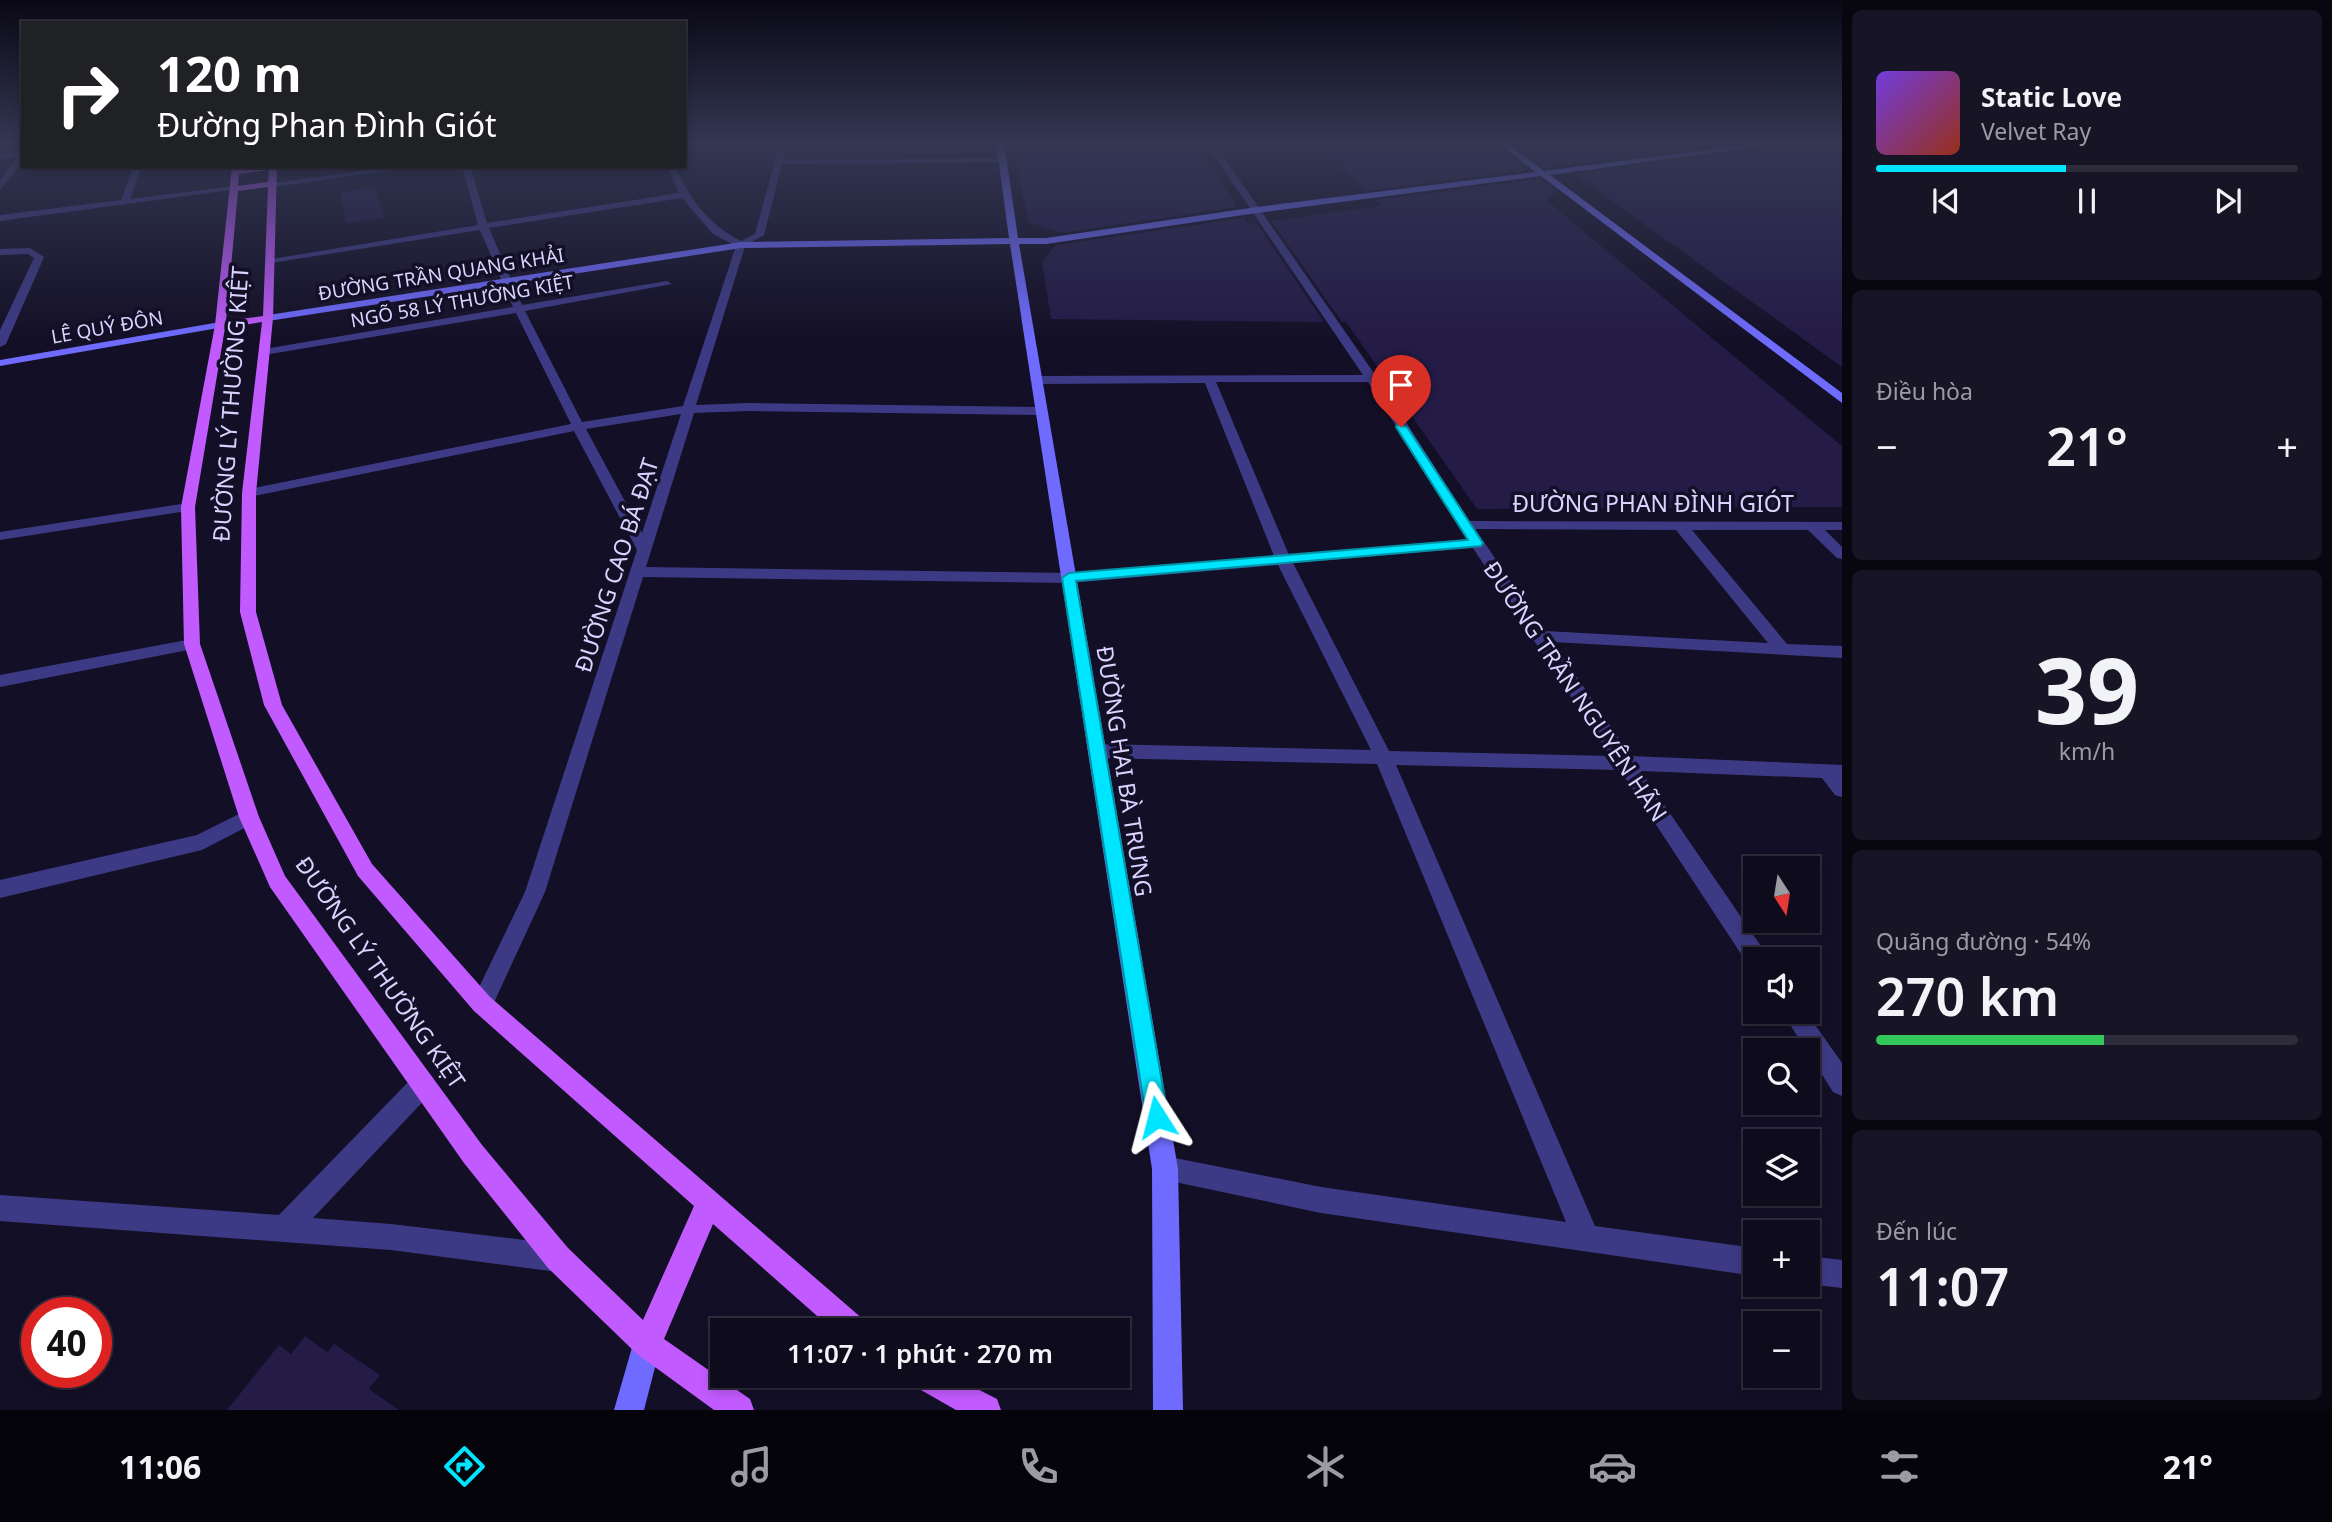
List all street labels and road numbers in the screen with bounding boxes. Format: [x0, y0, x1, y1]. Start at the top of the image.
street label: ĐƯỜNG TRẦN QUANG KHẢI [316, 242, 566, 306]
street label: ĐƯỜNG LÝ THƯỜNG KIỆT [204, 265, 256, 543]
street label: NGÕ 58 LÝ THƯỜNG KIỆT [348, 268, 576, 333]
street label: LÊ QUÝ ĐÔN [49, 304, 165, 350]
street label: ĐƯỜNG CAO BÁ ĐẠT [566, 454, 666, 676]
street label: ĐƯỜNG PHAN ĐÌNH GIÓT [1512, 487, 1794, 519]
street label: ĐƯỜNG TRẦN NGUYÊN HÃN [1477, 555, 1675, 827]
street label: ĐƯỜNG HAI BÀ TRƯNG [1089, 643, 1161, 899]
street label: ĐƯỜNG LÝ THƯỜNG KIỆT [289, 850, 474, 1095]

